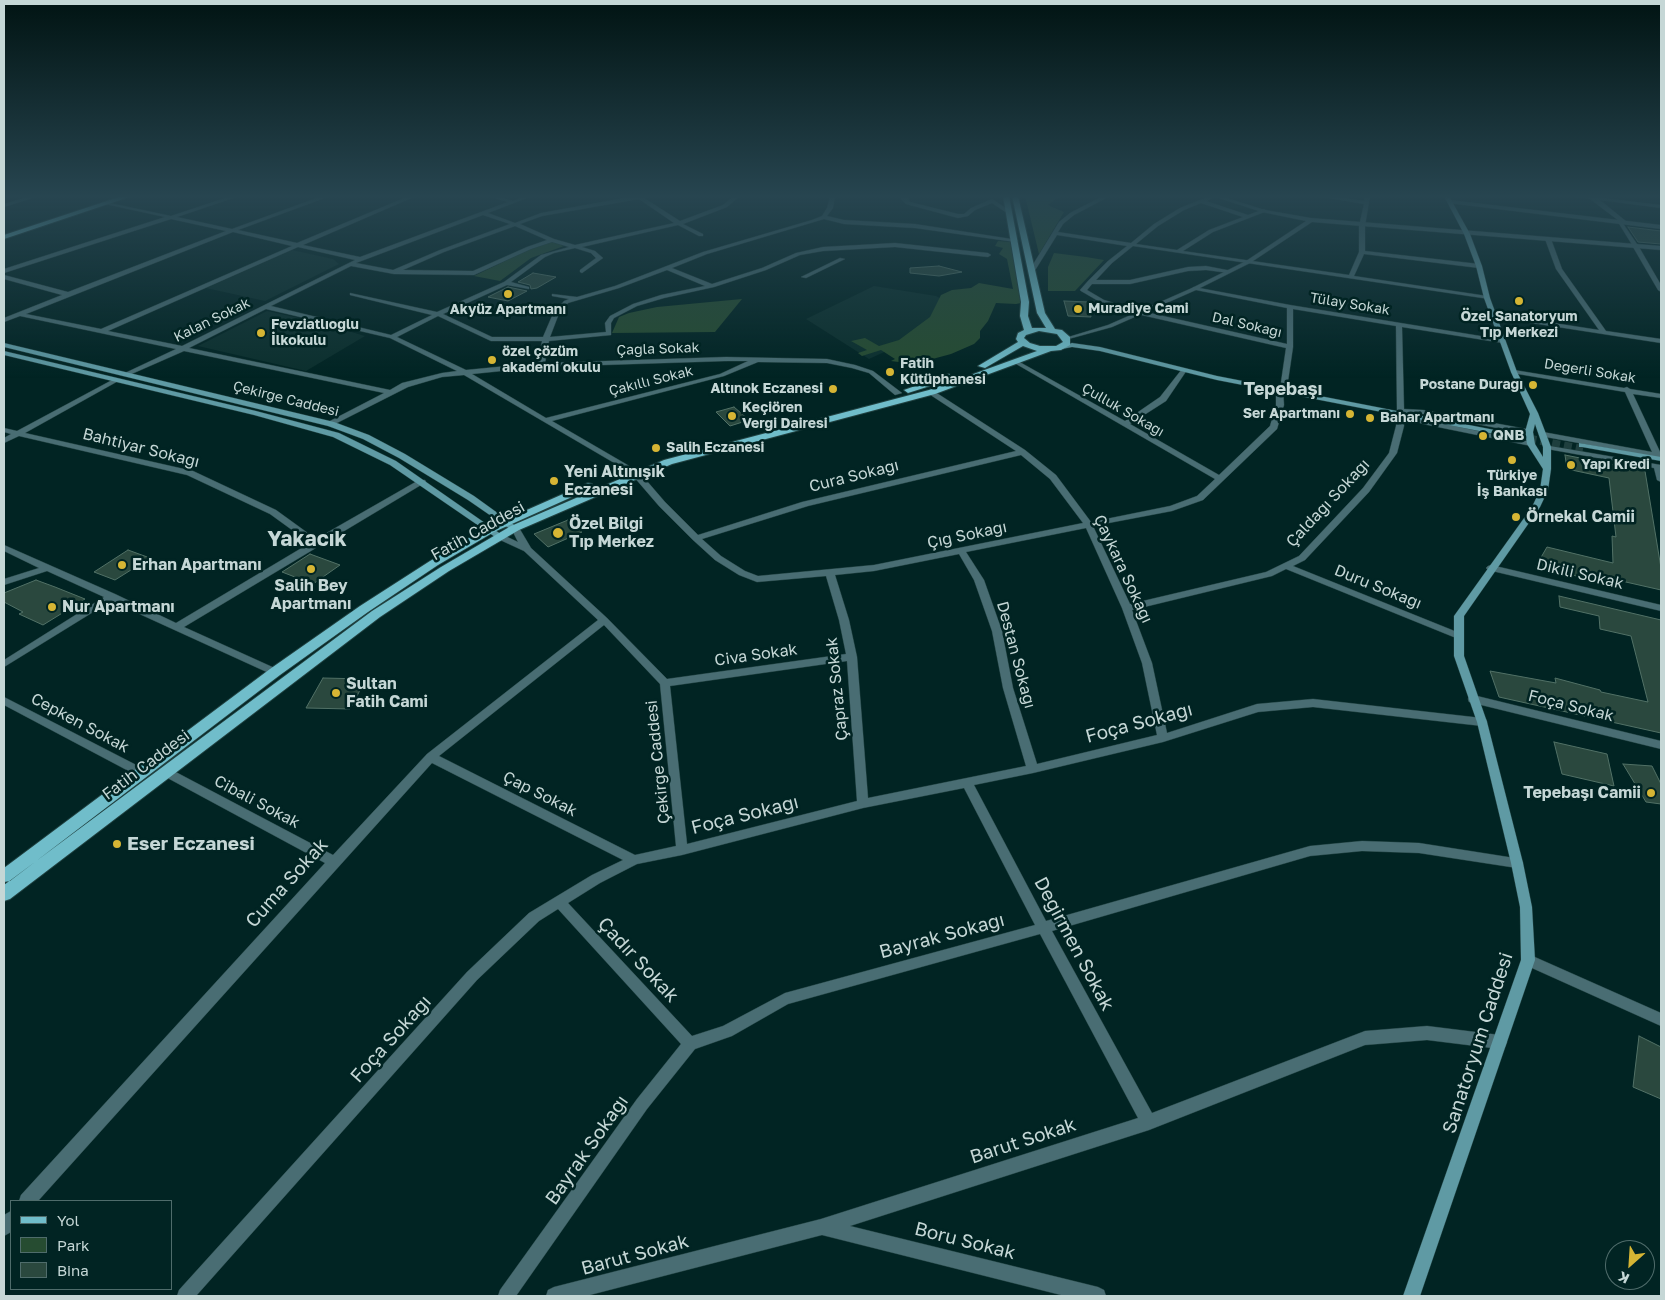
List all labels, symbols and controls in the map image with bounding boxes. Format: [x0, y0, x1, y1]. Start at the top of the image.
marker: Akyüz Apartmanı [502, 288, 514, 300]
street label: Tülay Sokak [1309, 289, 1391, 319]
street label: Kalan Sokak [171, 294, 253, 346]
marker: Özel Sanatoryum Tıp Merkezi [1513, 295, 1525, 307]
place label: Muradiye Cami [1088, 301, 1189, 317]
place label: Akyüz Apartmanı [450, 302, 566, 318]
marker: Muradiye Cami [1072, 303, 1084, 315]
street label: Dal Sokağı [1210, 309, 1284, 341]
place label: Özel Sanatoryum Tıp Merkezi [1460, 309, 1578, 342]
place label: Fevziatlıoğlu İlkokulu [271, 317, 359, 350]
marker: Fevziatlıoğlu İlkokulu [255, 327, 267, 339]
street label: Çağla Sokak [616, 339, 700, 359]
place label: özel çözüm akademi okulu [502, 344, 601, 377]
marker: özel çözüm akademi okulu [486, 354, 498, 366]
street label: Değerli Sokak [1543, 355, 1637, 387]
place label: Fatih Kütüphanesi [900, 356, 986, 388]
street label: Çakıllı Sokak [607, 362, 695, 400]
marker: Fatih Kütüphanesi [884, 366, 896, 378]
place label: Postane Durağı [1419, 377, 1523, 393]
street label: Çekirge Caddesi [231, 378, 341, 420]
district label: Tepebaşı [1243, 378, 1323, 400]
marker: Postane Durağı [1527, 379, 1539, 391]
street label: Çulluk Sokağı [1079, 380, 1167, 440]
place label: Altınok Eczanesi [710, 381, 823, 397]
marker: Altınok Eczanesi [827, 383, 839, 395]
place label: Keçiören Vergi Dairesi [742, 400, 828, 432]
place label: Ser Apartmanı [1243, 406, 1340, 422]
marker: Ser Apartmanı [1344, 408, 1356, 420]
marker: Keçiören Vergi Dairesi [726, 410, 738, 422]
place label: Bahar Apartmanı [1380, 410, 1494, 426]
marker: Bahar Apartmanı [1364, 412, 1376, 424]
street label: Bahtiyar Sokağı [81, 424, 201, 472]
place label: QNB [1493, 428, 1524, 444]
marker: QNB [1477, 430, 1489, 442]
place label: Salih Eczanesi [666, 440, 764, 456]
marker: Salih Eczanesi [650, 442, 662, 454]
marker: Türkiye İş Bankası [1506, 454, 1518, 466]
street label: Çaldağı Sokağı [1282, 455, 1374, 551]
street label: Cura Sokağı [807, 456, 901, 496]
place label: Yapı Kredi [1581, 457, 1650, 473]
marker: Yapı Kredi [1565, 459, 1577, 471]
place label: Yeni Altınışık Eczanesi [564, 462, 665, 500]
place label: Türkiye İş Bankası [1477, 468, 1547, 501]
marker: Yeni Altınışık Eczanesi [548, 475, 560, 487]
street label: Fatih Caddesi [428, 497, 528, 565]
place label: Örnekal Camii [1526, 507, 1635, 527]
marker: Örnekal Camii [1510, 511, 1522, 523]
street label: Çaykara Sokağı [1089, 512, 1157, 626]
place label: Özel Bilgi Tıp Merkez [569, 514, 654, 552]
street label: Çığ Sokağı [925, 517, 1009, 553]
district label: Yakacık [267, 526, 347, 552]
marker: Özel Bilgi Tıp Merkez [551, 526, 565, 540]
place label: Erhan Apartmanı [132, 555, 262, 575]
street label: Dikili Sokak [1534, 555, 1626, 593]
marker: Erhan Apartmanı [116, 559, 128, 571]
street label: Duru Sokağı [1331, 561, 1425, 613]
marker: Salih Bey Apartmanı [305, 563, 317, 575]
place label: Salih Bey Apartmanı [271, 576, 351, 614]
place label: Nur Apartmanı [62, 597, 175, 617]
street label: Destan Sokağı [992, 599, 1040, 711]
marker: Nur Apartmanı [46, 601, 58, 613]
street label: Çapraz Sokak [822, 636, 852, 742]
street label: Civa Sokak [713, 640, 799, 670]
place label: Sultan Fatih Cami [346, 674, 428, 712]
street label: Foça Sokak [1526, 686, 1616, 726]
marker: Sultan Fatih Cami [330, 687, 342, 699]
street label: Cepken Sokak [28, 689, 132, 757]
street label: Foça Sokağı [1083, 698, 1195, 748]
street label: Çekirge Caddesi [642, 699, 674, 825]
street label: Fatih Caddesi [99, 726, 193, 804]
street label: Çap Sokak [500, 767, 580, 821]
street label: Cibali Sokak [211, 771, 303, 833]
place label: Tepebaşı Camii [1523, 783, 1641, 803]
marker: Tepebaşı Camii [1645, 787, 1657, 799]
street label: Foça Sokağı [689, 791, 801, 839]
place label: Eser Eczanesi [127, 833, 255, 855]
street label: Cuma Sokak [241, 834, 333, 932]
marker: Eser Eczanesi [111, 838, 123, 850]
street label: Değirmen Sokak [1029, 873, 1119, 1015]
street label: Bayrak Sokağı [877, 908, 1007, 964]
street label: Çadır Sokak [593, 913, 683, 1007]
street label: Sanatoryum Caddesi [1438, 950, 1518, 1136]
street label: Foça Sokağı [346, 991, 436, 1087]
street label: Bayrak Sokağı [541, 1091, 633, 1209]
street label: Barut Sokak [967, 1113, 1079, 1169]
legend [10, 1200, 172, 1290]
text: Yol [57, 1211, 79, 1229]
street label: Boru Sokak [912, 1217, 1018, 1265]
street label: Barut Sokak [579, 1230, 691, 1280]
text: Park [57, 1236, 89, 1254]
north arrow [1605, 1240, 1655, 1290]
text: Bina [57, 1261, 89, 1279]
text: K [1615, 1268, 1632, 1288]

